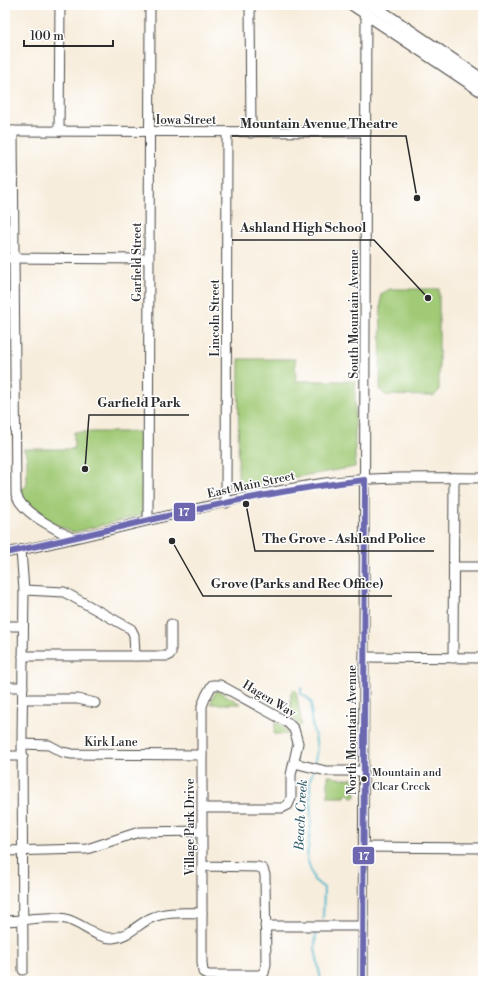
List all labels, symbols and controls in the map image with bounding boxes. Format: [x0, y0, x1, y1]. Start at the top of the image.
scale bar [24, 22, 113, 48]
text: 100 m [30, 29, 64, 44]
callout: Mountain Avenue Theatre [232, 111, 406, 136]
street label: Iowa Street [156, 113, 217, 128]
text: Mountain Avenue Theatre [240, 116, 398, 132]
callout: Ashland High School [232, 215, 374, 240]
text: Ashland High School [239, 220, 367, 236]
street label: Garfield Street [130, 222, 145, 302]
street label: South Mountain Avenue [347, 249, 362, 379]
street label: Lincoln Street [208, 278, 223, 357]
callout: Garfield Park [89, 390, 189, 415]
text: Garfield Park [97, 395, 182, 411]
street label: East Main Street [206, 468, 297, 502]
line badge: 17 [173, 502, 196, 522]
text: 17 [178, 506, 190, 520]
callout: The Grove - Ashland Police [255, 526, 434, 551]
text: The Grove - Ashland Police [262, 531, 426, 547]
callout: Grove (Parks and Rec Office) [203, 571, 392, 596]
text: Grove (Parks and Rec Office) [211, 576, 383, 592]
street label: North Mountain Avenue [345, 665, 360, 795]
street label: Hagen Way [240, 677, 298, 721]
street label: Kirk Lane [84, 735, 138, 750]
place label: Mountain and Clear Creek [372, 766, 442, 794]
marker: Mountain and Clear Creek [359, 774, 369, 784]
street label: Village Park Drive [183, 778, 198, 877]
water label: Beach Creek [291, 779, 311, 852]
line badge: 17 [352, 846, 375, 865]
text: 17 [358, 850, 370, 864]

